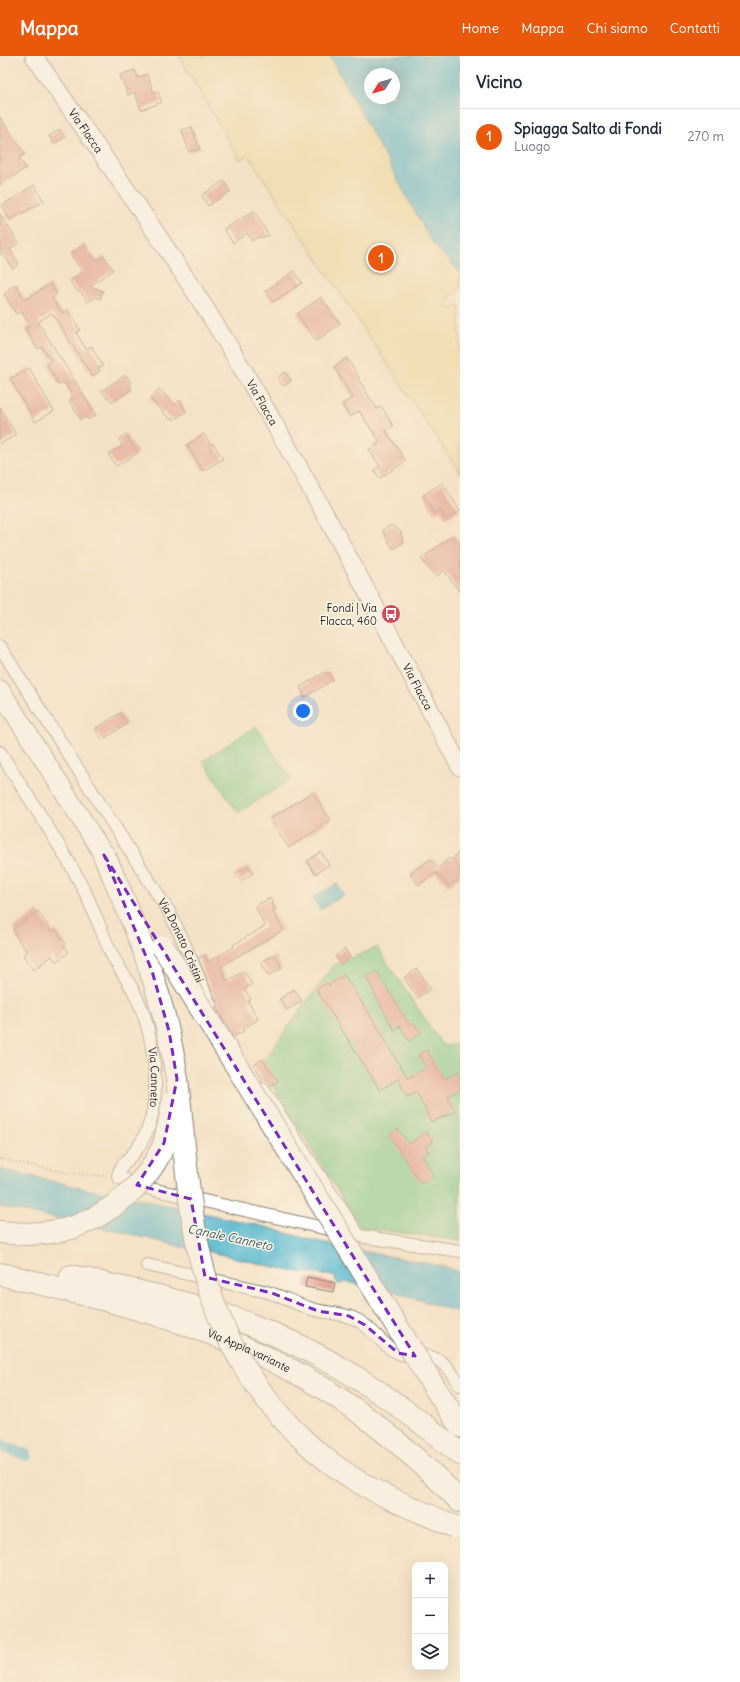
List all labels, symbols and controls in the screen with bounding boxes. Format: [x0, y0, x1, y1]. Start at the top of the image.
text: Mappa [20, 16, 79, 40]
text: Home [461, 19, 499, 37]
text: Mappa [521, 19, 564, 37]
text: Chi siamo [586, 19, 648, 37]
text: Contatti [670, 19, 720, 37]
north arrow [364, 68, 400, 104]
text: Vicino [476, 71, 522, 93]
street label: Via Flacca [66, 106, 106, 156]
text: Spiagga Salto di Fondi [514, 119, 662, 138]
text: 1 [486, 128, 492, 145]
text: 270 m [687, 128, 724, 145]
text: Luogo [514, 138, 550, 155]
pin: 1 [368, 243, 394, 273]
street label: Via Flacca [243, 377, 281, 428]
place label: Fondi | Via Flacca, 460 [320, 601, 377, 628]
bus stop icon: Fondi | Via Flacca, 460 [380, 603, 402, 625]
street label: Via Flacca [400, 661, 436, 712]
your location [293, 701, 313, 721]
street label: Via Donato Cristini [155, 895, 207, 984]
street label: Via Canneto [145, 1046, 162, 1108]
water label: Canale Canneto [186, 1221, 275, 1254]
street label: Via Appia variante [205, 1326, 293, 1375]
map controls [412, 1562, 448, 1670]
button: + [412, 1562, 448, 1598]
button: − [412, 1598, 448, 1634]
button: layers [412, 1634, 448, 1670]

